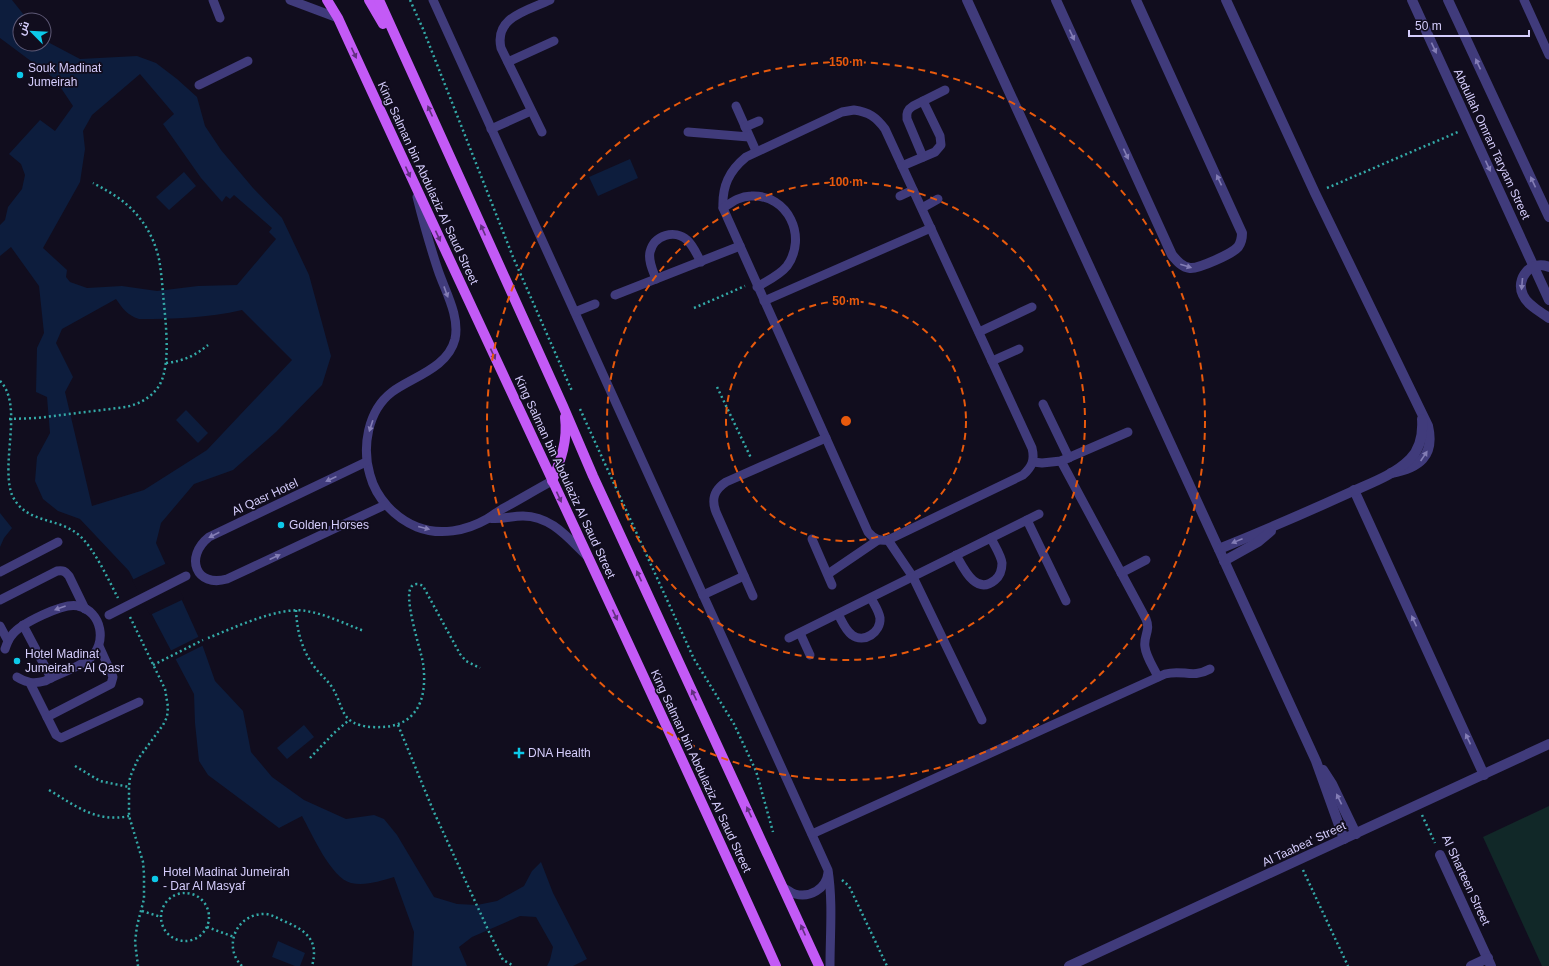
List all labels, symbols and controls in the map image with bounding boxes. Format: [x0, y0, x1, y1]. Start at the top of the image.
north arrow [12, 12, 52, 52]
scale bar [1409, 12, 1529, 38]
text: ش [15, 19, 32, 37]
text: 50 m [1415, 19, 1442, 33]
one-way arrow [1069, 30, 1075, 41]
one-way arrow [1431, 43, 1437, 54]
one-way arrow [351, 48, 357, 59]
text: 150 m [829, 55, 863, 69]
one-way arrow [1475, 58, 1481, 70]
place label: Souk Madinat Jumeirah [28, 61, 102, 89]
street label: Abdullah Omran Taryam Street [1451, 66, 1533, 222]
marker: Souk Madinat Jumeirah [15, 70, 25, 80]
street label: King Salman bin Abdulaziz Al Saud Street [375, 79, 482, 287]
one-way arrow [427, 105, 433, 117]
one-way arrow [1123, 148, 1129, 159]
one-way arrow [1485, 161, 1491, 172]
one-way arrow [405, 166, 411, 177]
text: 100 m [829, 175, 863, 189]
one-way arrow [1216, 175, 1222, 186]
one-way arrow [1530, 176, 1536, 188]
one-way arrow [480, 224, 486, 235]
one-way arrow [435, 230, 441, 241]
one-way arrow [1180, 263, 1193, 269]
one-way arrow [1518, 278, 1525, 290]
one-way arrow [443, 287, 449, 299]
text: 50 m [832, 294, 860, 308]
one-way arrow [490, 348, 496, 359]
street label: King Salman bin Abdulaziz Al Saud Street [512, 373, 619, 581]
centre of rings [839, 414, 853, 428]
one-way arrow [367, 420, 373, 432]
one-way arrow [1420, 451, 1428, 461]
street label: Al Qasr Hotel [230, 476, 300, 518]
one-way arrow [325, 476, 337, 482]
one-way arrow [556, 491, 562, 502]
place label: Golden Horses [289, 518, 369, 532]
marker: Golden Horses [276, 520, 286, 530]
one-way arrow [418, 525, 430, 531]
one-way arrow [208, 532, 219, 538]
one-way arrow [1230, 539, 1242, 545]
one-way arrow [269, 554, 281, 560]
one-way arrow [636, 571, 642, 582]
one-way arrow [54, 605, 66, 611]
one-way arrow [612, 609, 618, 620]
one-way arrow [1411, 615, 1417, 626]
place label: Hotel Madinat Jumeirah - Al Qasr [25, 647, 124, 675]
marker: Hotel Madinat Jumeirah - Al Qasr [12, 656, 22, 666]
street label: King Salman bin Abdulaziz Al Saud Street [648, 667, 755, 875]
one-way arrow [691, 689, 697, 700]
one-way arrow [1465, 733, 1471, 745]
place label: DNA Health [528, 746, 591, 760]
marker: DNA Health [513, 747, 525, 759]
one-way arrow [1336, 793, 1342, 804]
one-way arrow [746, 807, 752, 818]
street label: Al Taabea' Street [1260, 818, 1349, 870]
street label: Al Sharteen Street [1439, 833, 1493, 928]
place label: Hotel Madinat Jumeirah - Dar Al Masyaf [163, 865, 290, 893]
marker: Hotel Madinat Jumeirah - Dar Al Masyaf [150, 874, 160, 884]
one-way arrow [800, 925, 806, 936]

